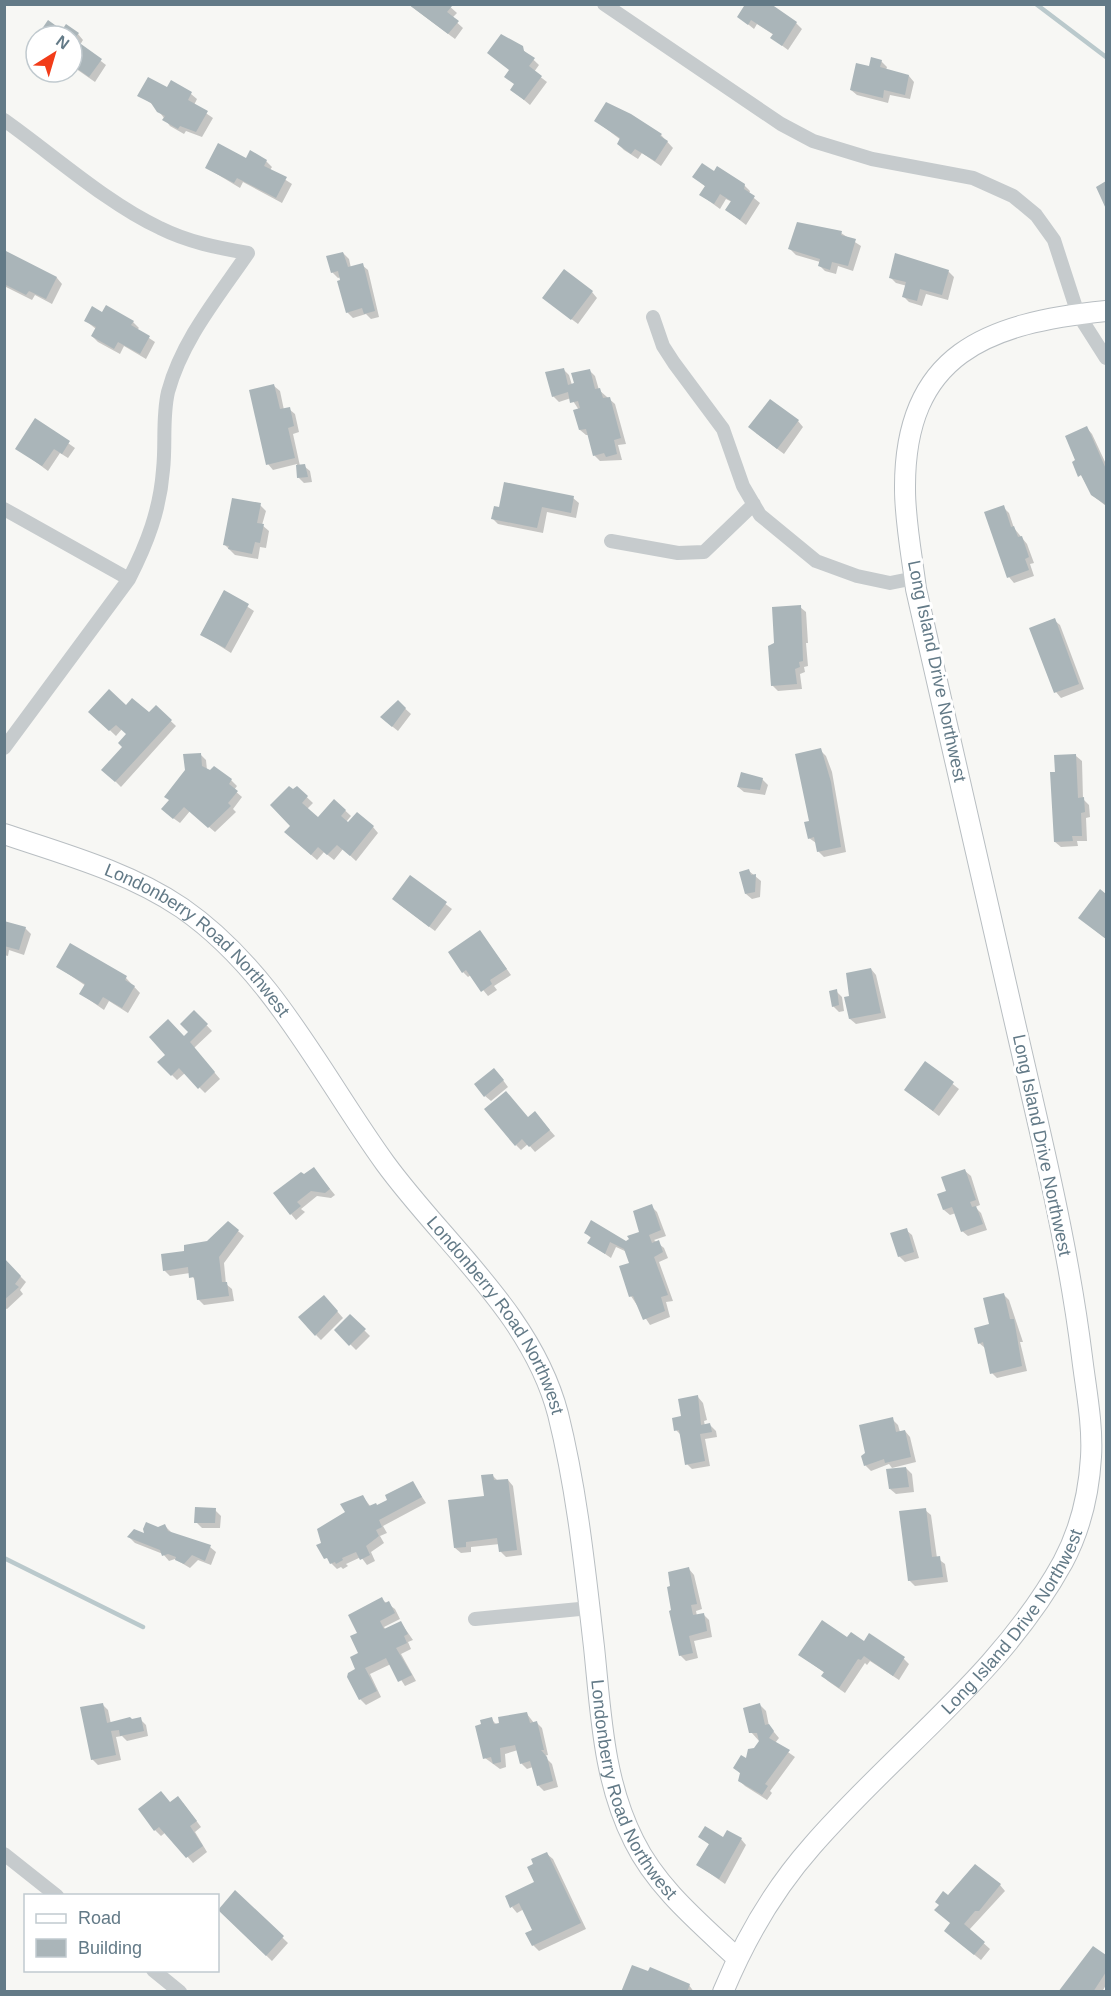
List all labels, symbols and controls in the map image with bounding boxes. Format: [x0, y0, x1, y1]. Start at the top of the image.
north arrow [24, 24, 84, 84]
text: N [53, 32, 72, 53]
street label: Long Island Drive Northwest [904, 558, 970, 784]
street label: Londonberry Road Northwest [102, 860, 294, 1020]
street label: Long Island Drive Northwest [1009, 1032, 1075, 1258]
street label: Londonberry Road Northwest [423, 1212, 568, 1416]
street label: Long Island Drive Northwest [937, 1526, 1086, 1718]
street label: Londonberry Road Northwest [587, 1679, 681, 1904]
legend [24, 1894, 219, 1972]
text: Road [78, 1908, 121, 1928]
text: Building [78, 1938, 142, 1958]

